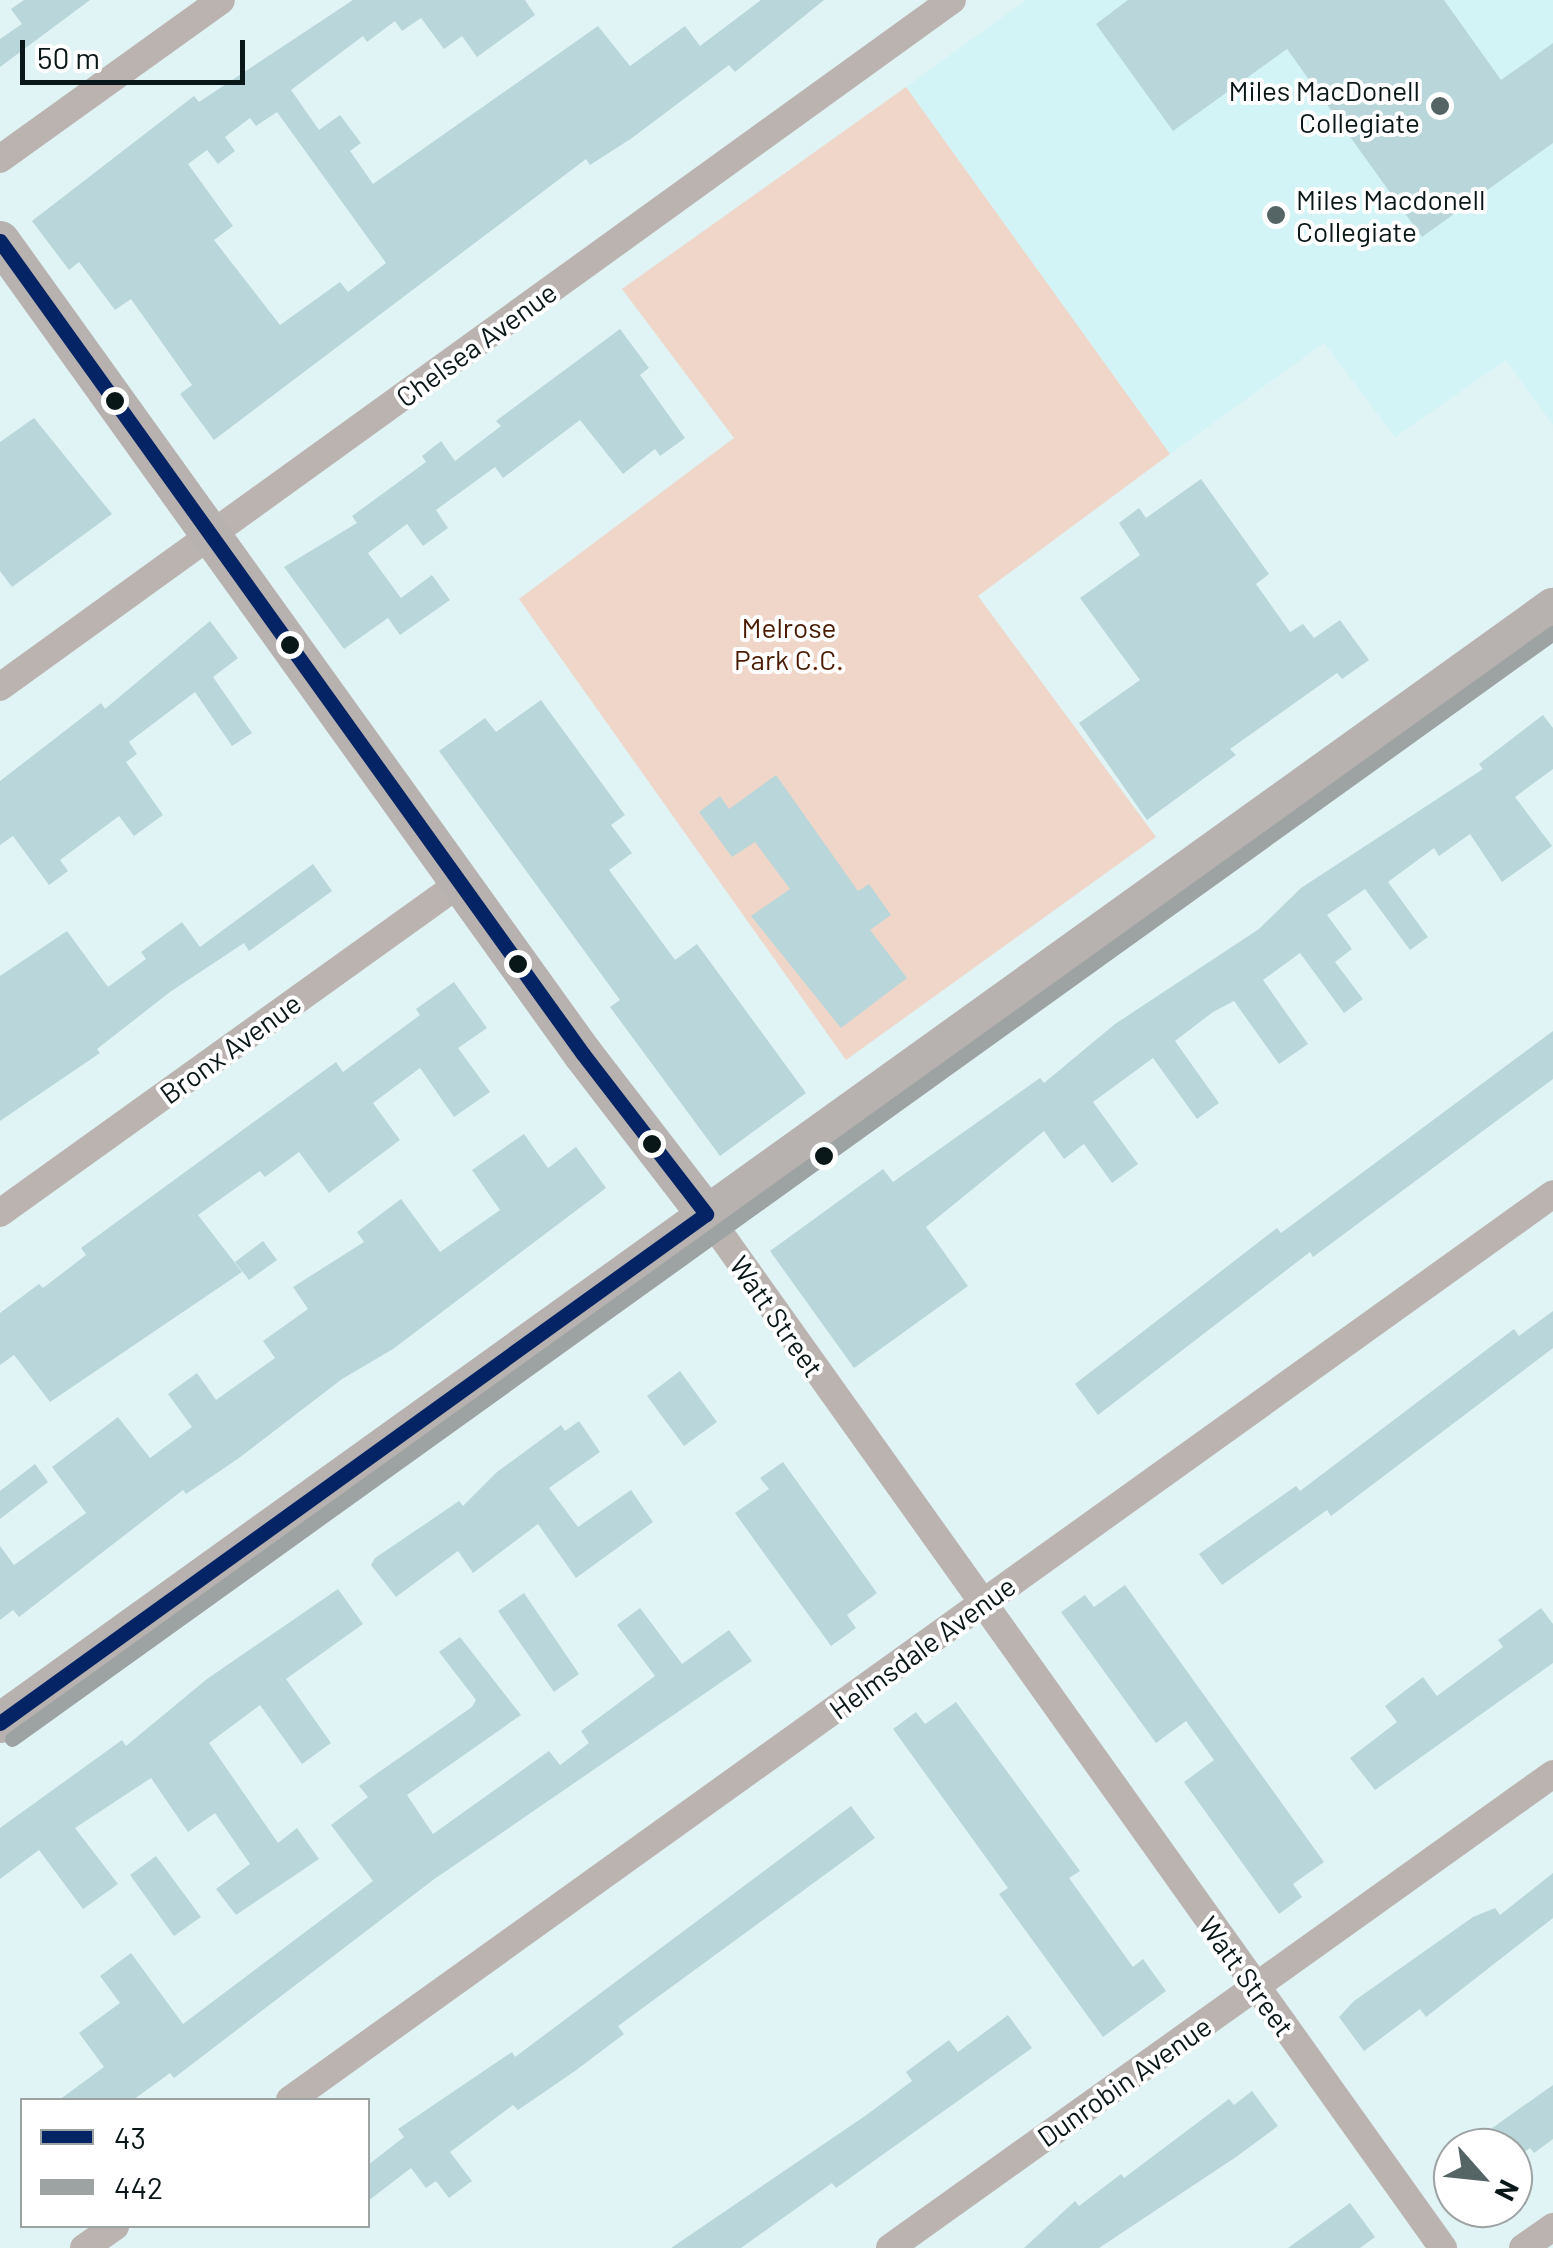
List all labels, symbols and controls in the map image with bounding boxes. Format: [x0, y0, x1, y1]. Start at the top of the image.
scale bar [25, 20, 250, 82]
text: 50 m [37, 39, 100, 75]
place label: Miles MacDonell Collegiate [1229, 73, 1420, 139]
marker: Miles MacDonell Collegiate [1429, 95, 1451, 117]
place label: Miles Macdonell Collegiate [1296, 182, 1485, 248]
marker: Miles Macdonell Collegiate [1265, 204, 1287, 226]
street label: Chelsea Avenue [389, 274, 563, 414]
unlabelled marker [105, 391, 125, 411]
park label: Melrose Park C.C. [734, 610, 844, 676]
unlabelled marker [280, 635, 300, 655]
unlabelled marker [508, 954, 528, 974]
street label: Bronx Avenue [153, 986, 307, 1110]
unlabelled marker [642, 1134, 662, 1154]
unlabelled marker [814, 1146, 834, 1166]
street label: Watt Street [723, 1249, 831, 1383]
street label: Helmsdale Avenue [822, 1568, 1022, 1726]
street label: Watt Street [1192, 1910, 1302, 2042]
street label: Dunrobin Avenue [1031, 2009, 1217, 2153]
legend [20, 2098, 370, 2228]
text: 43 [114, 2119, 146, 2155]
north arrow [1433, 2128, 1533, 2228]
text: 442 [114, 2169, 163, 2205]
text: N [1489, 2175, 1527, 2207]

